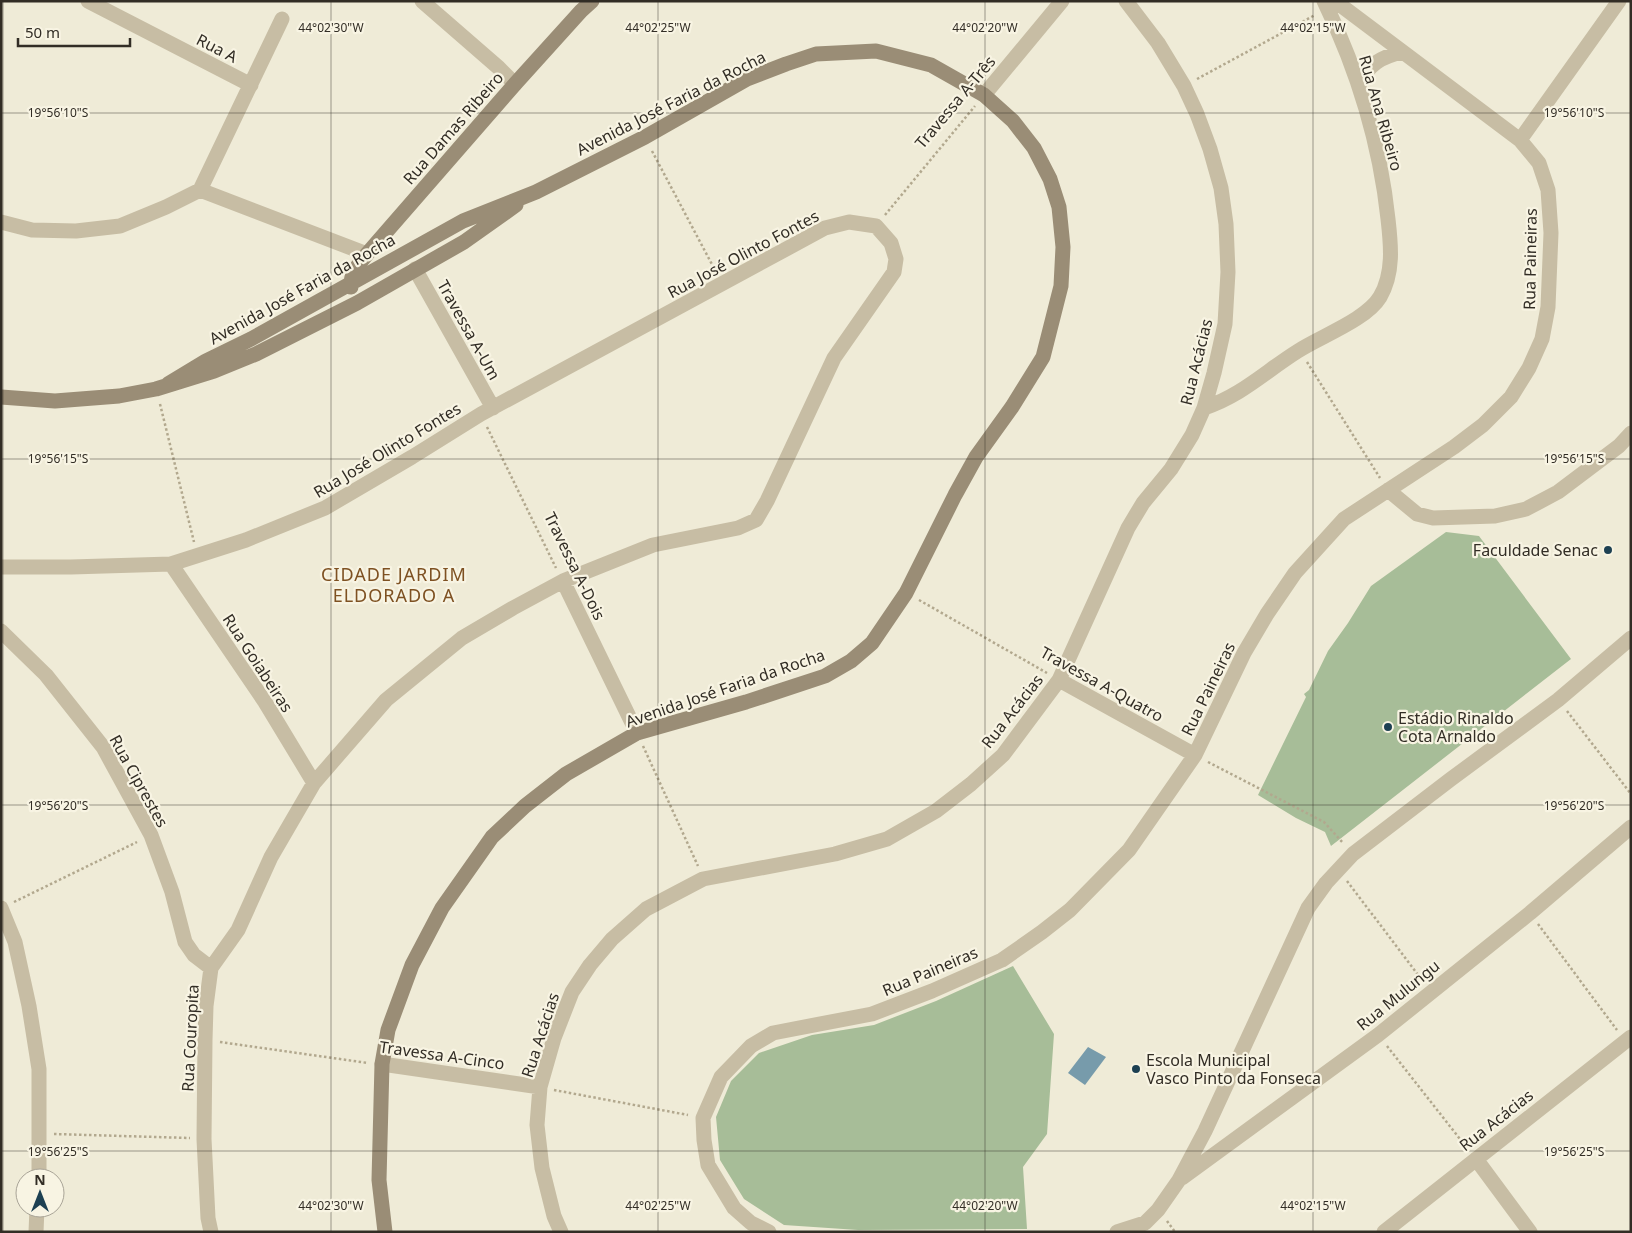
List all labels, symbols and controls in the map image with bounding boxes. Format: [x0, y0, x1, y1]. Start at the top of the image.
scale bar [18, 15, 130, 47]
text: 44°02'30"W [298, 19, 364, 36]
text: 44°02'25"W [625, 19, 691, 36]
text: 44°02'20"W [952, 19, 1018, 36]
text: 44°02'15"W [1280, 19, 1346, 36]
text: 50 m [25, 22, 60, 42]
street label: Rua A [193, 28, 242, 68]
street label: Avenida José Faria da Rocha [573, 46, 769, 160]
street label: Travessa A-Três [910, 51, 1000, 153]
street label: Rua Ana Ribeiro [1354, 53, 1408, 173]
street label: Rua Damas Ribeiro [398, 67, 508, 189]
text: 19°56'10"S [28, 104, 89, 121]
text: 19°56'10"S [1544, 104, 1605, 121]
street label: Rua José Olinto Fontes [663, 205, 823, 303]
street label: Rua Paineiras [1518, 208, 1542, 310]
street label: Avenida José Faria da Rocha [205, 229, 399, 349]
street label: Travessa A-Um [432, 276, 506, 384]
street label: Rua Acácias [1175, 316, 1217, 408]
street label: Rua José Olinto Fontes [309, 397, 465, 503]
text: 19°56'15"S [28, 450, 89, 467]
text: 19°56'15"S [1544, 450, 1605, 467]
street label: Travessa A-Dois [539, 508, 611, 624]
place label: Faculdade Senac [1473, 539, 1598, 561]
marker: Faculdade Senac [1602, 544, 1614, 556]
district label: CIDADE JARDIM ELDORADO A [321, 562, 467, 607]
street label: Rua Goiabeiras [218, 609, 298, 717]
street label: Rua Paineiras [1176, 638, 1240, 740]
street label: Travessa A-Quatro [1037, 641, 1167, 727]
street label: Avenida José Faria da Rocha [622, 643, 828, 733]
street label: Rua Acácias [976, 669, 1048, 753]
place label: Estádio Rinaldo Cota Arnaldo [1398, 707, 1514, 747]
marker: Estádio Rinaldo Cota Arnaldo [1382, 721, 1394, 733]
street label: Rua Ciprestes [105, 731, 173, 831]
text: 19°56'20"S [28, 797, 89, 814]
text: 19°56'20"S [1544, 797, 1605, 814]
street label: Rua Paineiras [879, 941, 981, 1001]
street label: Rua Mulungu [1352, 955, 1444, 1035]
street label: Rua Couropita [176, 984, 204, 1092]
street label: Rua Acácias [516, 990, 564, 1080]
street label: Travessa A-Cinco [378, 1035, 506, 1075]
place label: Escola Municipal Vasco Pinto da Fonseca [1146, 1049, 1321, 1089]
marker: Escola Municipal Vasco Pinto da Fonseca [1130, 1063, 1142, 1075]
street label: Rua Acácias [1454, 1084, 1538, 1156]
text: 19°56'25"S [28, 1143, 89, 1160]
text: 19°56'25"S [1544, 1143, 1605, 1160]
north arrow [15, 1168, 65, 1218]
text: N [34, 1170, 46, 1189]
text: 44°02'30"W [298, 1197, 364, 1214]
text: 44°02'25"W [625, 1197, 691, 1214]
text: 44°02'20"W [952, 1197, 1018, 1214]
text: 44°02'15"W [1280, 1197, 1346, 1214]

